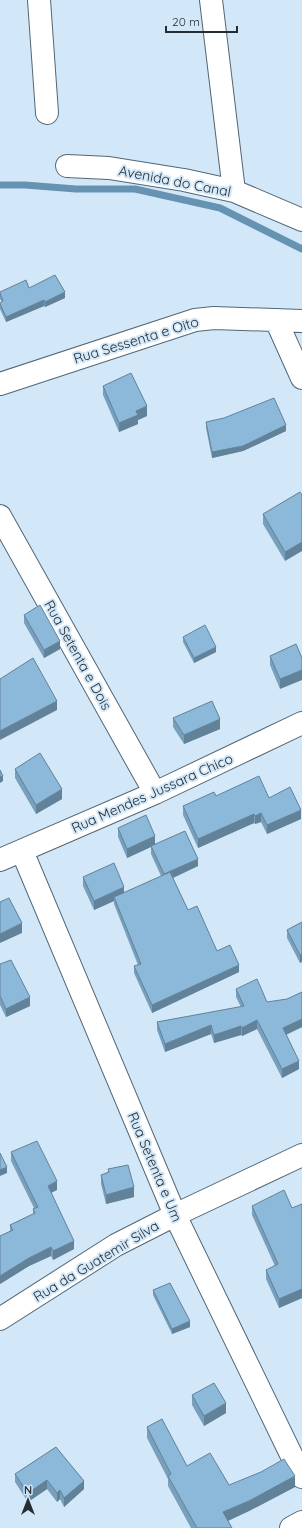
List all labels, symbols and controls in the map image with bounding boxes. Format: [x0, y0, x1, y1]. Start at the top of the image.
scale bar [166, 8, 237, 34]
text: 20 m [172, 14, 200, 29]
street label: Avenida do Canal [117, 161, 233, 201]
street label: Rua Sessenta e Oito [71, 312, 201, 368]
street label: Rua Setenta e Dois [40, 597, 116, 713]
street label: Rua Mendes Jussara Chico [68, 749, 236, 837]
street label: Rua Setenta e Um [124, 1109, 186, 1225]
street label: Rua da Guatemir Silva [30, 1216, 162, 1306]
north arrow [8, 1480, 48, 1520]
text: N [24, 1483, 32, 1497]

